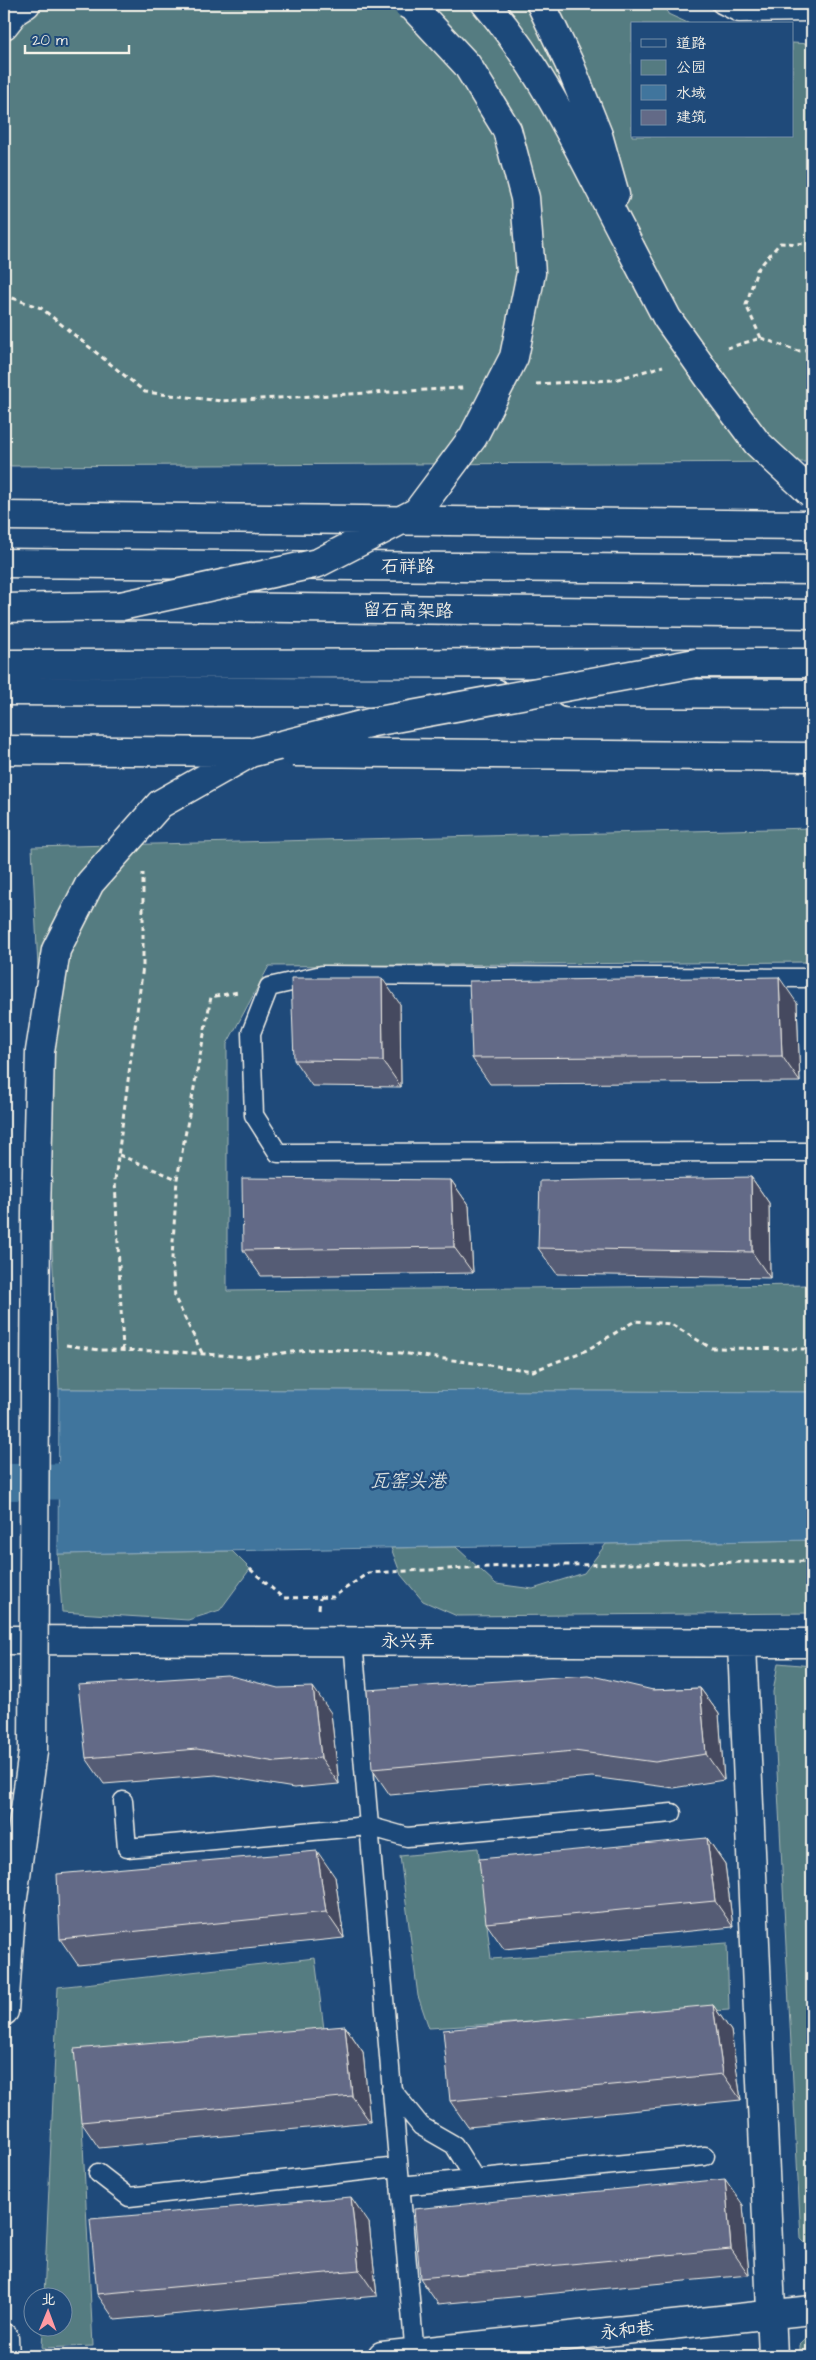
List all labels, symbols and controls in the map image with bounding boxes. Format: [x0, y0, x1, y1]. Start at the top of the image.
scale bar [25, 22, 129, 54]
legend [631, 22, 794, 138]
text: 20 m [32, 30, 68, 51]
text: 道路 [676, 33, 706, 54]
text: 公园 [676, 57, 706, 78]
text: 水域 [676, 83, 706, 104]
text: 建筑 [676, 107, 706, 128]
street label: 石祥路 [381, 554, 435, 579]
street label: 留石高架路 [363, 597, 453, 624]
water label: 瓦窑头港 [370, 1468, 448, 1495]
street label: 永兴弄 [381, 1629, 435, 1654]
north arrow [22, 2288, 72, 2338]
text: 北 [41, 2290, 55, 2310]
street label: 永和巷 [599, 2315, 655, 2346]

